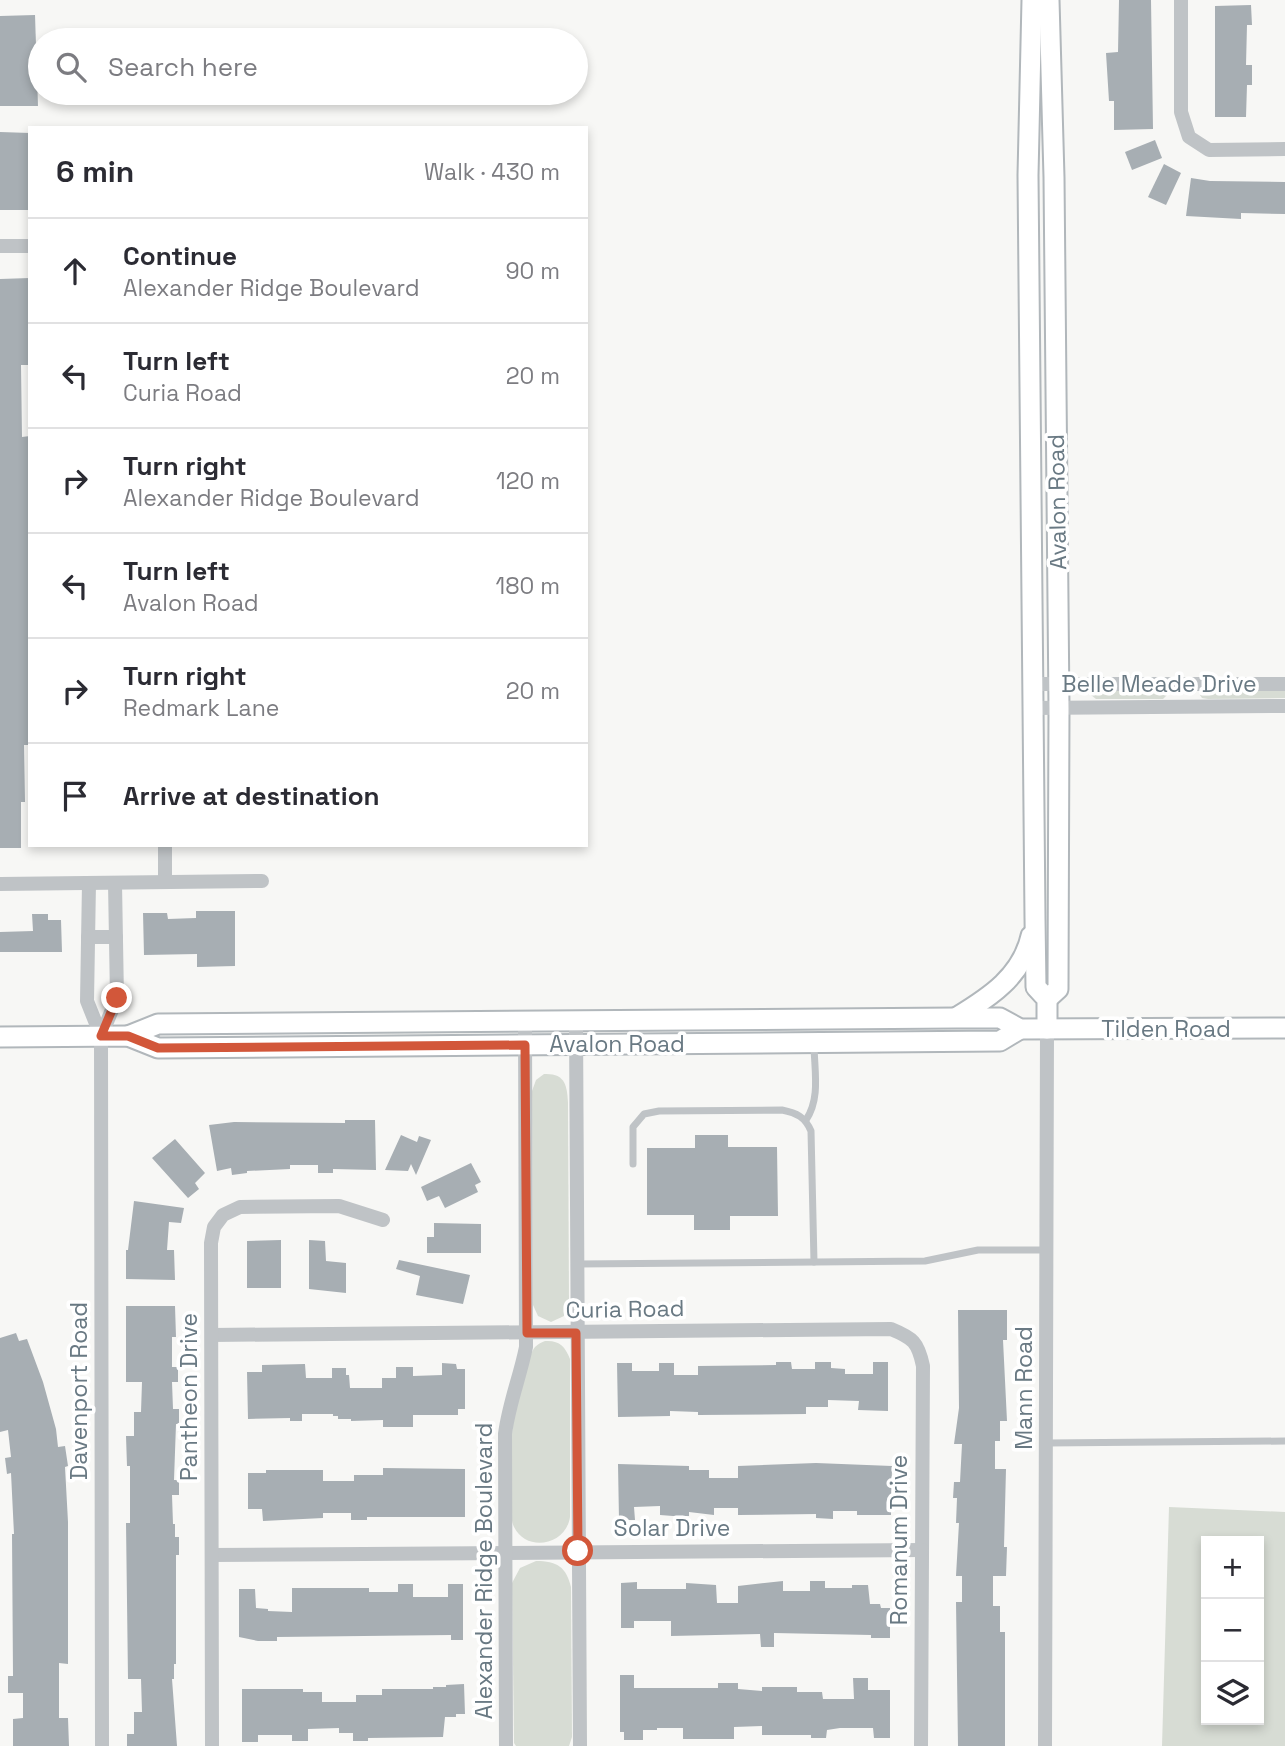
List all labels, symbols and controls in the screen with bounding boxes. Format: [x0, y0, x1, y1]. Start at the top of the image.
search box [28, 28, 588, 105]
icon: search [52, 48, 90, 86]
text: Search here [108, 50, 258, 84]
text: 6 min [56, 152, 134, 191]
text: Walk · 430 m [424, 157, 560, 187]
text: Continue [123, 239, 237, 273]
icon: ahead [56, 252, 94, 290]
text: 90 m [505, 256, 560, 286]
text: Alexander Ridge Boulevard [123, 273, 420, 303]
text: Turn left [123, 344, 230, 378]
icon: left [56, 357, 94, 395]
text: 20 m [506, 361, 560, 391]
text: Curia Road [123, 378, 242, 408]
street label: Avalon Road [1041, 434, 1073, 570]
text: Turn right [123, 449, 247, 483]
icon: right [56, 462, 94, 500]
text: 120 m [496, 466, 560, 496]
text: Alexander Ridge Boulevard [123, 483, 420, 513]
text: Turn left [123, 554, 230, 588]
icon: left [56, 567, 94, 605]
text: 180 m [496, 571, 560, 601]
text: Avalon Road [123, 588, 259, 618]
text: Turn right [123, 659, 247, 693]
street label: Belle Meade Drive [1061, 669, 1257, 699]
icon: right [56, 672, 94, 710]
text: 20 m [506, 676, 560, 706]
text: Redmark Lane [123, 693, 279, 723]
icon: arrive [56, 777, 94, 815]
text: Arrive at destination [123, 779, 380, 813]
route end [101, 982, 132, 1013]
street label: Tilden Road [1101, 1014, 1231, 1044]
street label: Avalon Road [549, 1029, 685, 1059]
street label: Curia Road [565, 1293, 685, 1325]
street label: Davenport Road [64, 1302, 94, 1480]
street label: Pantheon Drive [174, 1313, 204, 1481]
street label: Mann Road [1009, 1326, 1039, 1450]
street label: Alexander Ridge Boulevard [469, 1423, 499, 1719]
street label: Romanum Drive [884, 1455, 914, 1625]
street label: Solar Drive [614, 1513, 730, 1543]
route start [562, 1535, 593, 1566]
map controls [1201, 1536, 1264, 1725]
button: + [1201, 1536, 1264, 1599]
button: − [1201, 1599, 1264, 1662]
button: layers [1201, 1662, 1264, 1725]

